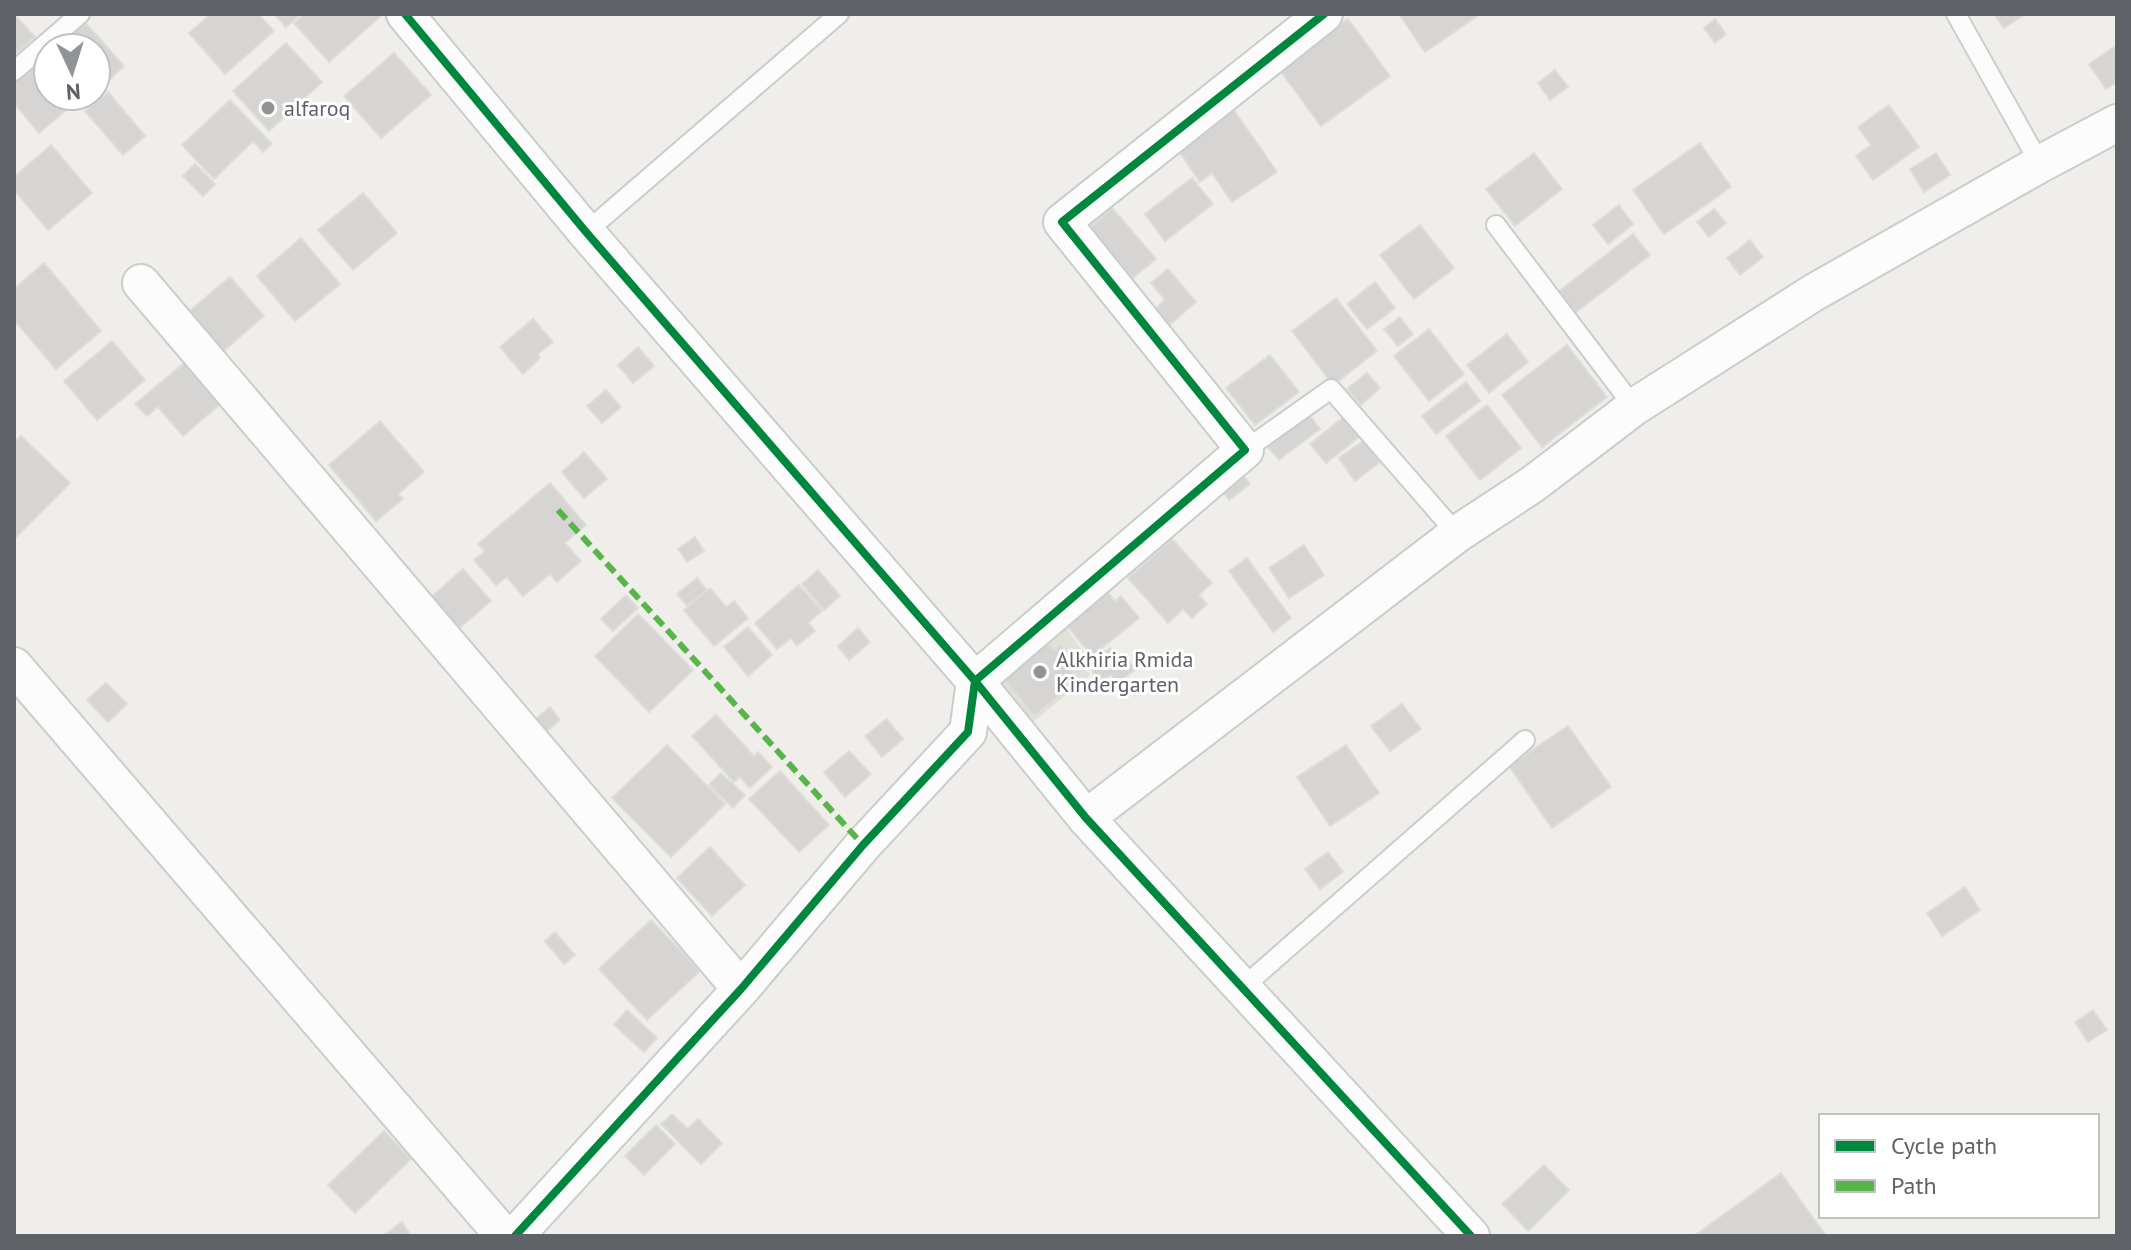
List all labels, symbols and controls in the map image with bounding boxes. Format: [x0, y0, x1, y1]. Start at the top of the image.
north arrow [32, 32, 112, 112]
text: N [65, 77, 82, 106]
place label: alfaroq [284, 94, 350, 122]
marker: alfaroq [259, 99, 277, 117]
place label: Alkhiria Rmida Kindergarten [1056, 645, 1193, 698]
marker: Alkhiria Rmida Kindergarten [1031, 663, 1049, 681]
legend [1819, 1114, 2099, 1218]
text: Cycle path [1891, 1130, 1997, 1161]
text: Path [1891, 1170, 1937, 1201]

